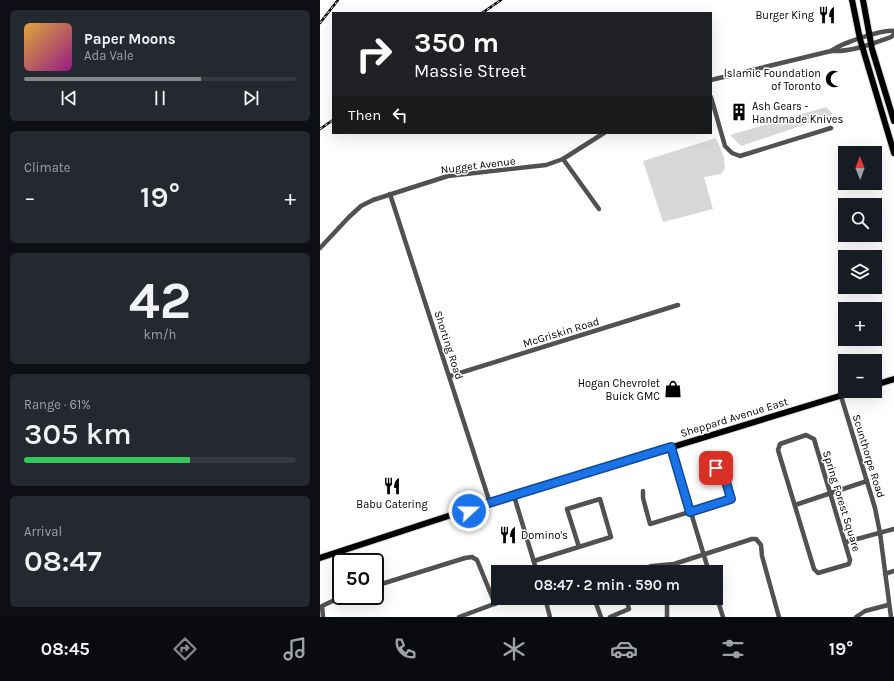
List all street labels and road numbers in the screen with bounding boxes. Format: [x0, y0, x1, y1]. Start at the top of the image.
street label: Nugget Avenue [440, 154, 517, 177]
street label: Shorting Road [431, 309, 466, 381]
street label: McGriskin Road [521, 315, 601, 350]
street label: Sheppard Avenue East [679, 395, 790, 440]
street label: Scunthorpe Road [850, 413, 887, 499]
street label: Spring Forest Square [820, 449, 863, 554]

